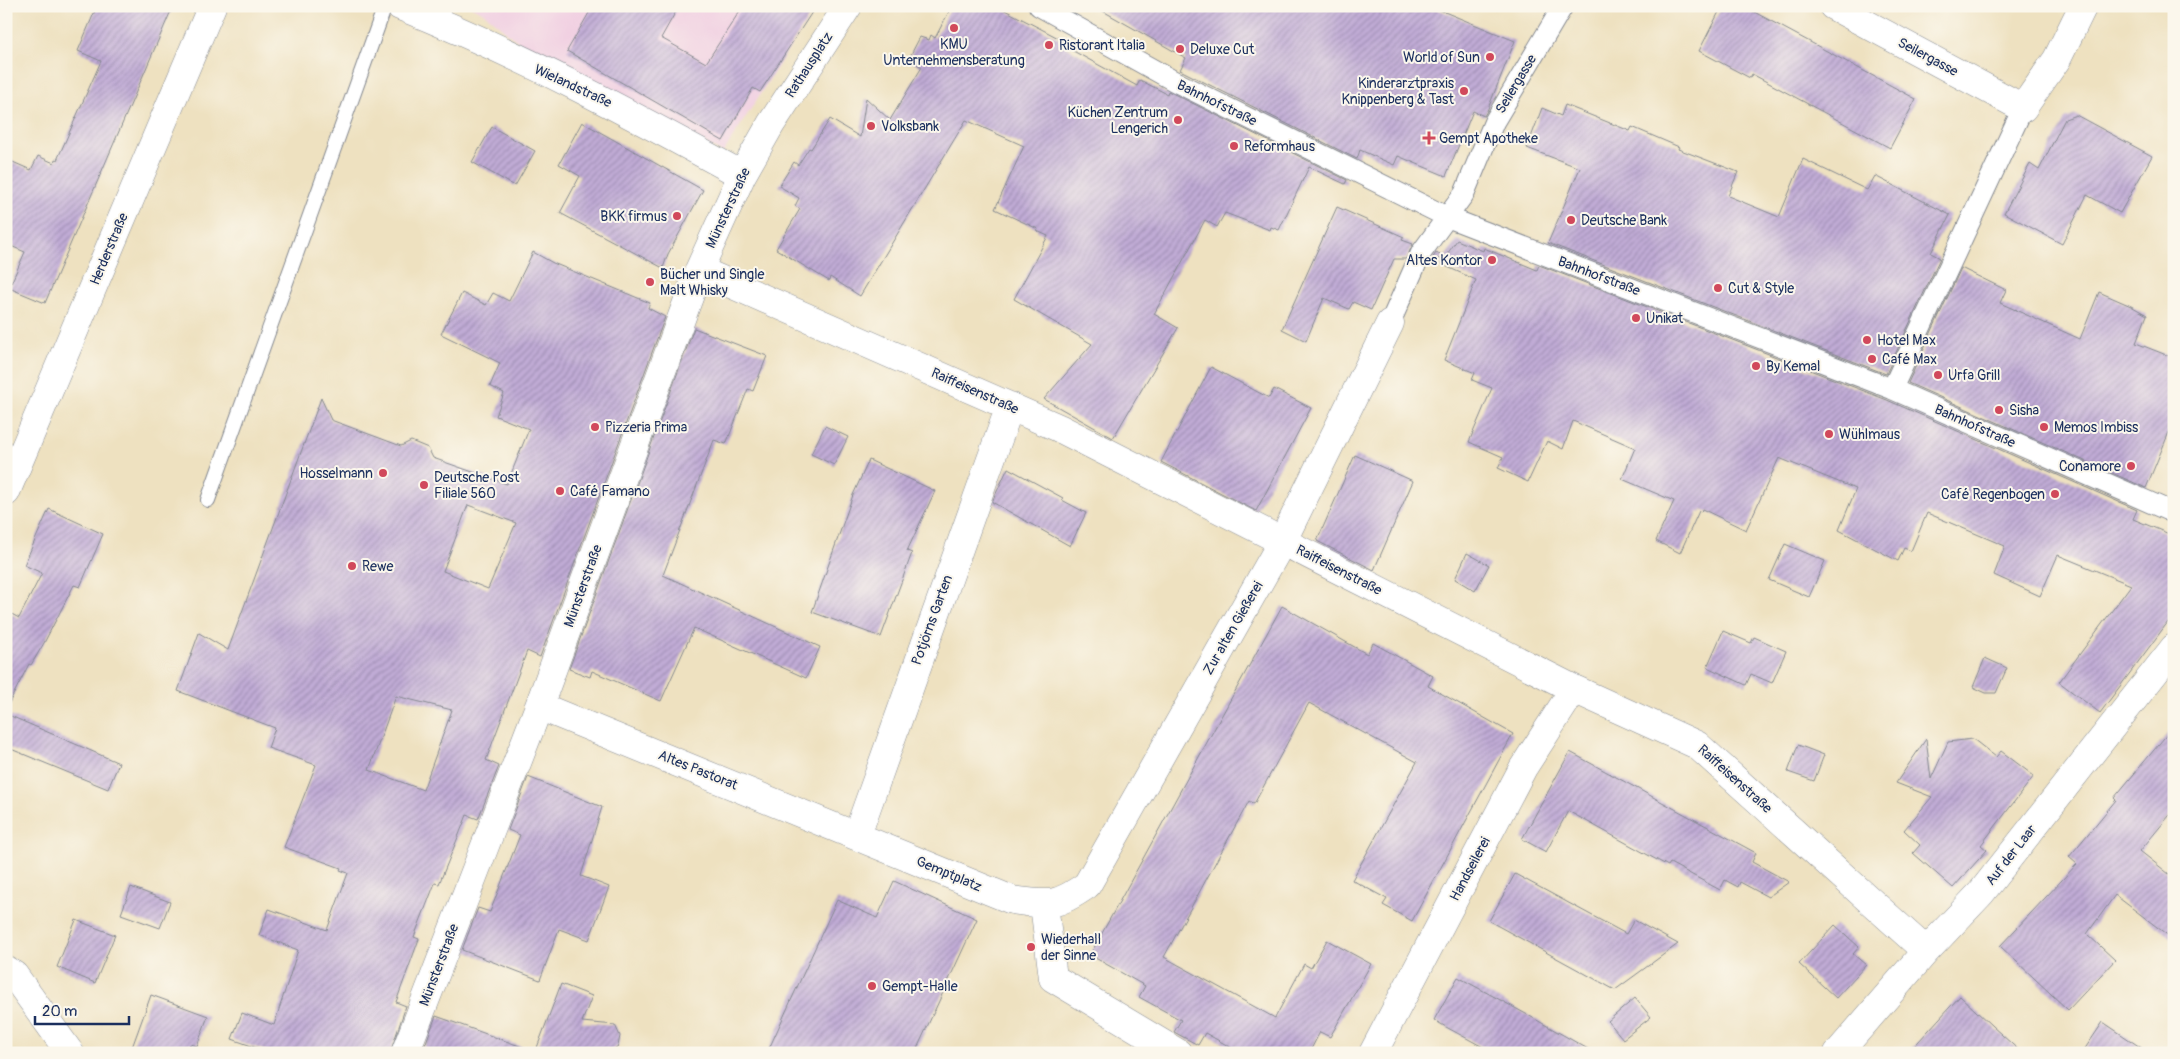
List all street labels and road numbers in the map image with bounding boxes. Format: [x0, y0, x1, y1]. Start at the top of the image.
street label: Rathausplatz [781, 29, 837, 101]
street label: Seilergasse [1895, 34, 1961, 80]
street label: Seilergasse [1492, 51, 1540, 117]
street label: Wielandstraße [532, 61, 615, 111]
street label: Bahnhofstraße [1174, 76, 1260, 130]
street label: Münsterstraße [702, 165, 754, 251]
street label: Herderstraße [86, 210, 132, 288]
street label: Bahnhofstraße [1556, 253, 1643, 299]
street label: Raiffeisenstraße [929, 364, 1022, 418]
street label: Bahnhofstraße [1932, 401, 2018, 451]
street label: Raiffeisenstraße [1293, 541, 1385, 599]
street label: Münsterstraße [560, 542, 606, 630]
street label: Potjörns Garten [908, 573, 956, 667]
street label: Zur alten Gießerei [1199, 578, 1267, 678]
street label: Raiffeisenstraße [1694, 741, 1776, 817]
street label: Altes Pastorat [656, 746, 740, 794]
street label: Auf der Laar [1982, 821, 2040, 889]
street label: Handseilerei [1446, 834, 1494, 904]
street label: Gemptplatz [914, 853, 984, 895]
street label: Münsterstraße [416, 921, 463, 1009]

